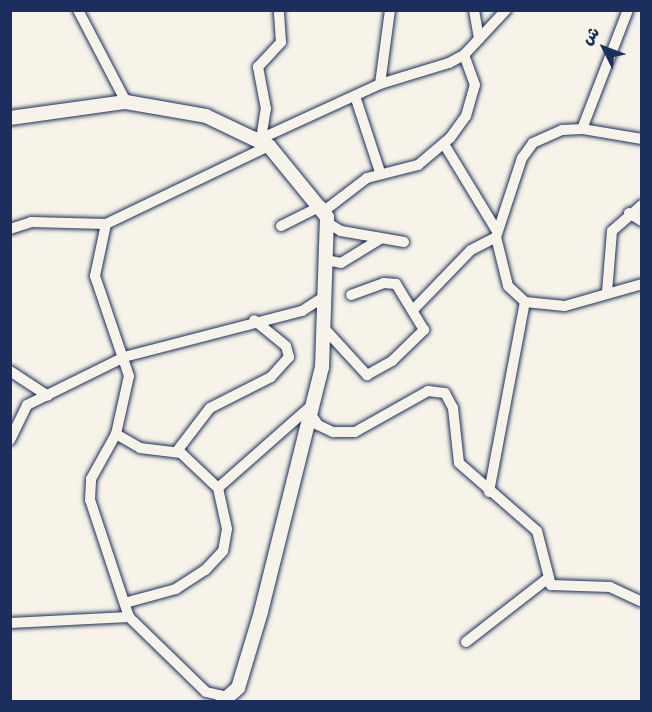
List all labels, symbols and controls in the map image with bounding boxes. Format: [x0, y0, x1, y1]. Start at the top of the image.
north arrow [574, 18, 634, 78]
text: ش [578, 23, 603, 49]

